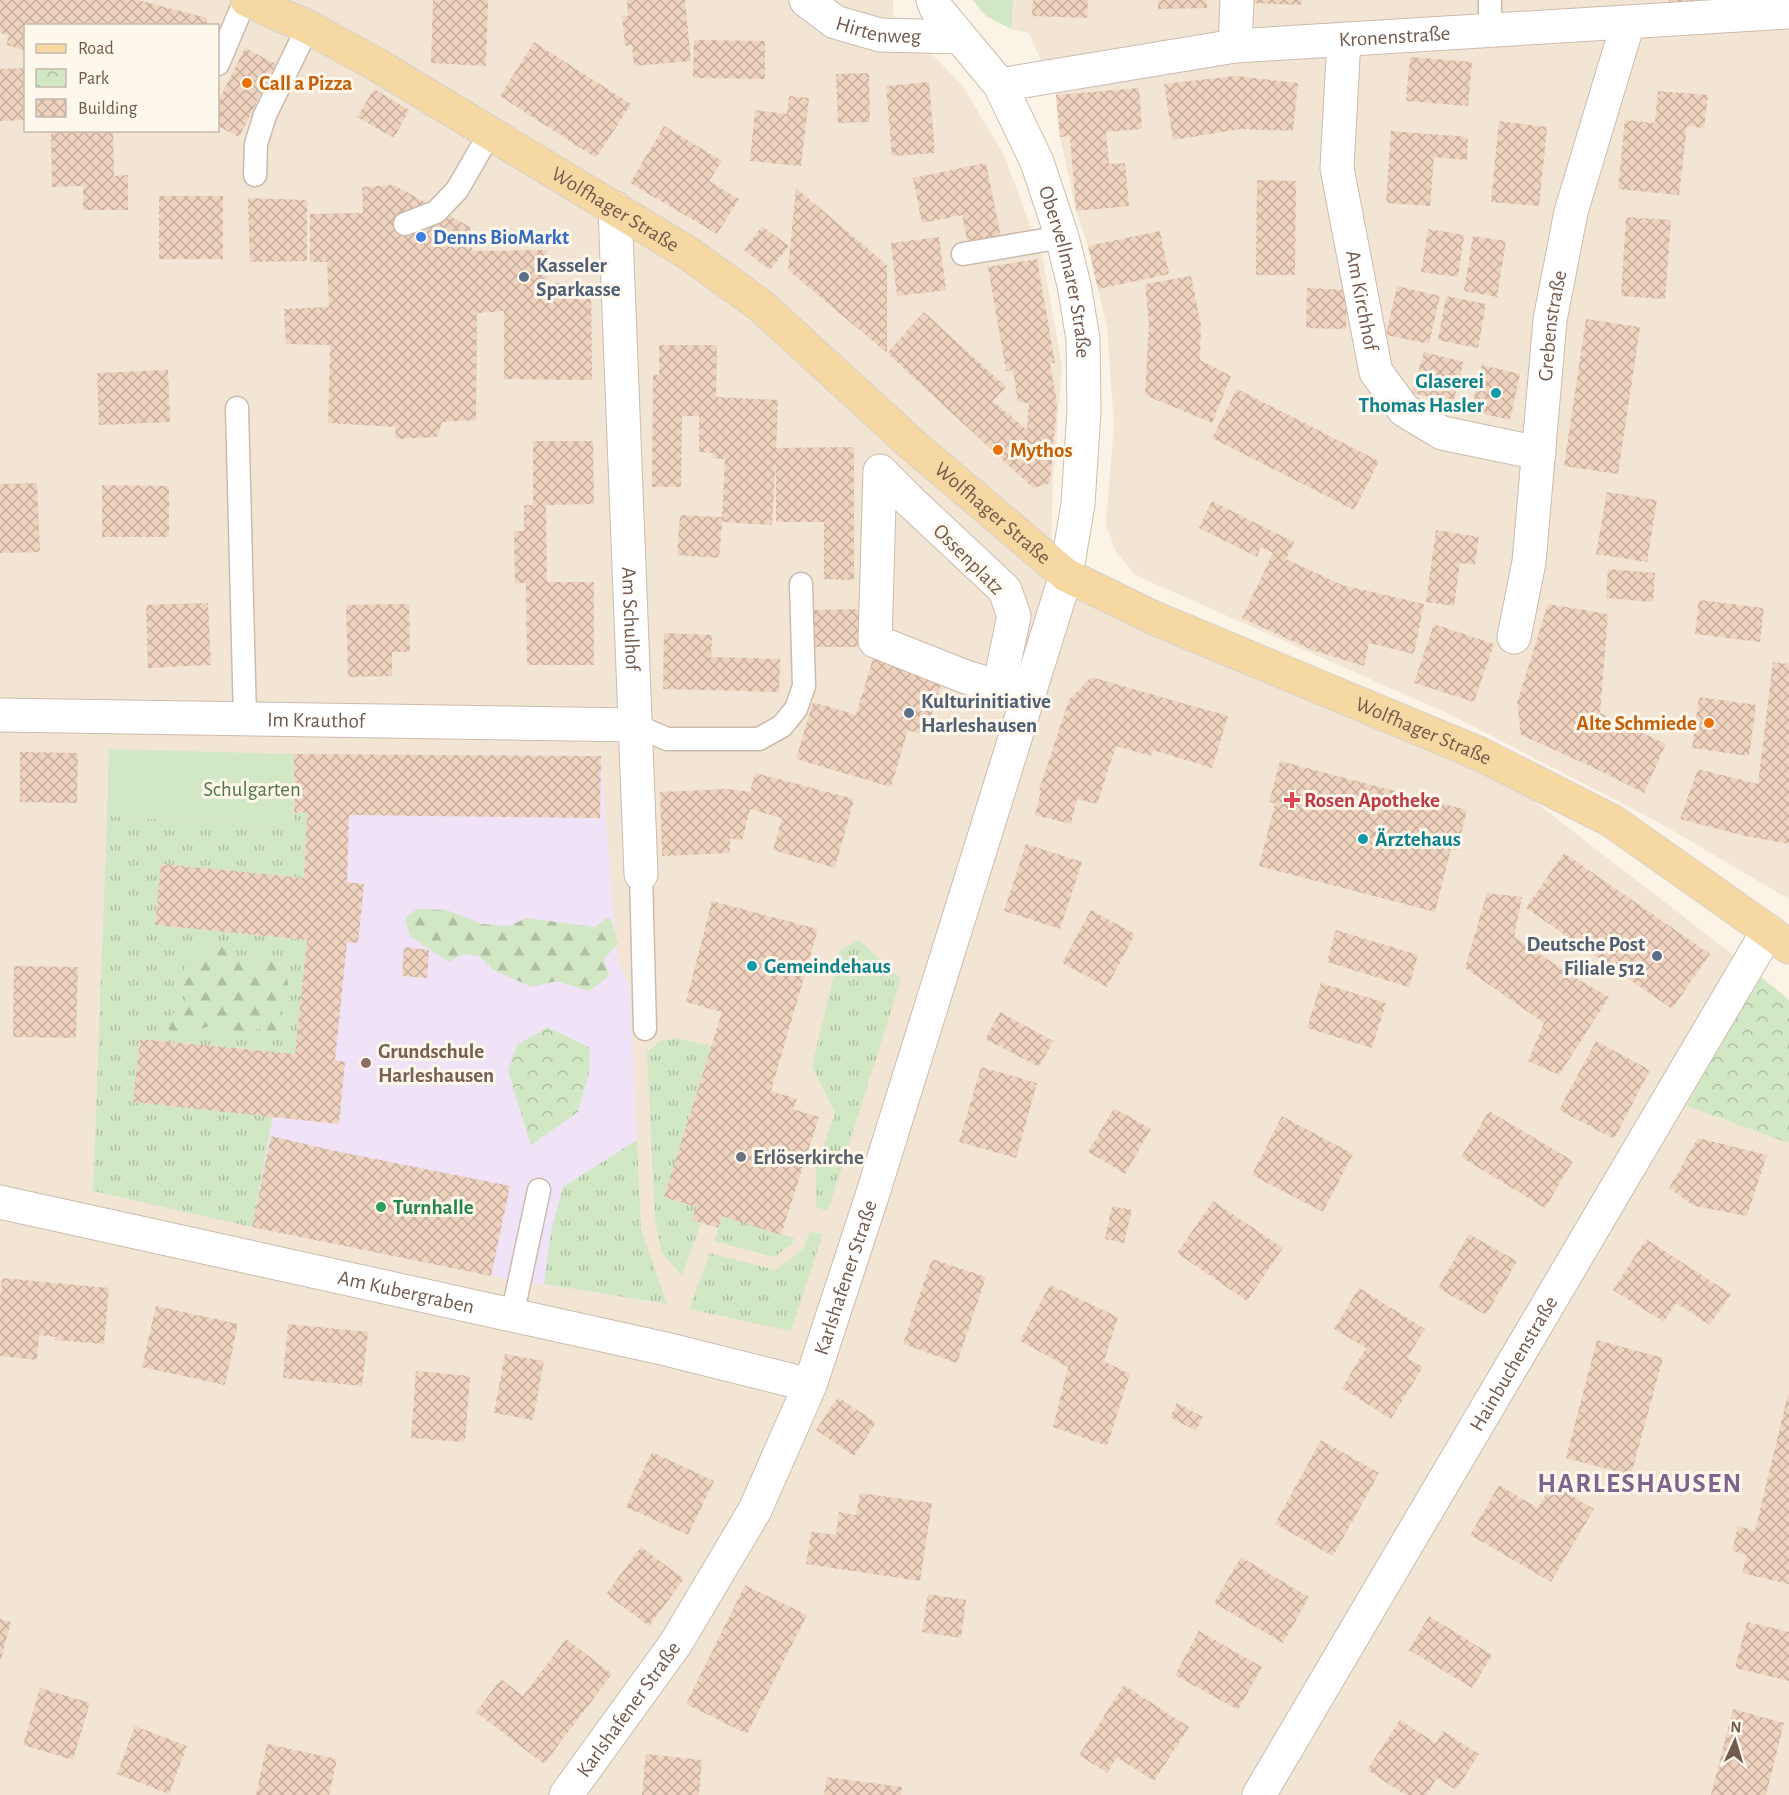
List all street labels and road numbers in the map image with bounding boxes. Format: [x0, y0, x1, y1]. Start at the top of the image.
street label: Hirtenweg [833, 13, 922, 47]
street label: Kronenstraße [1338, 23, 1451, 51]
street label: Wolfhager Straße [548, 163, 683, 256]
street label: Obervellmarer Straße [1035, 183, 1093, 358]
street label: Am Kirchhof [1342, 249, 1382, 354]
street label: Grebenstraße [1535, 268, 1570, 382]
street label: Wolfhager Straße [930, 458, 1055, 568]
street label: Ossenplatz [929, 520, 1008, 599]
street label: Am Schulhof [618, 566, 643, 673]
street label: Wolfhager Straße [1352, 693, 1495, 769]
street label: Im Krauthof [267, 709, 367, 732]
street label: Karlshafener Straße [811, 1198, 881, 1358]
street label: Am Kubergraben [336, 1267, 476, 1317]
street label: Hainbuchenstraße [1466, 1292, 1562, 1435]
street label: Karlshafener Straße [573, 1638, 684, 1781]

